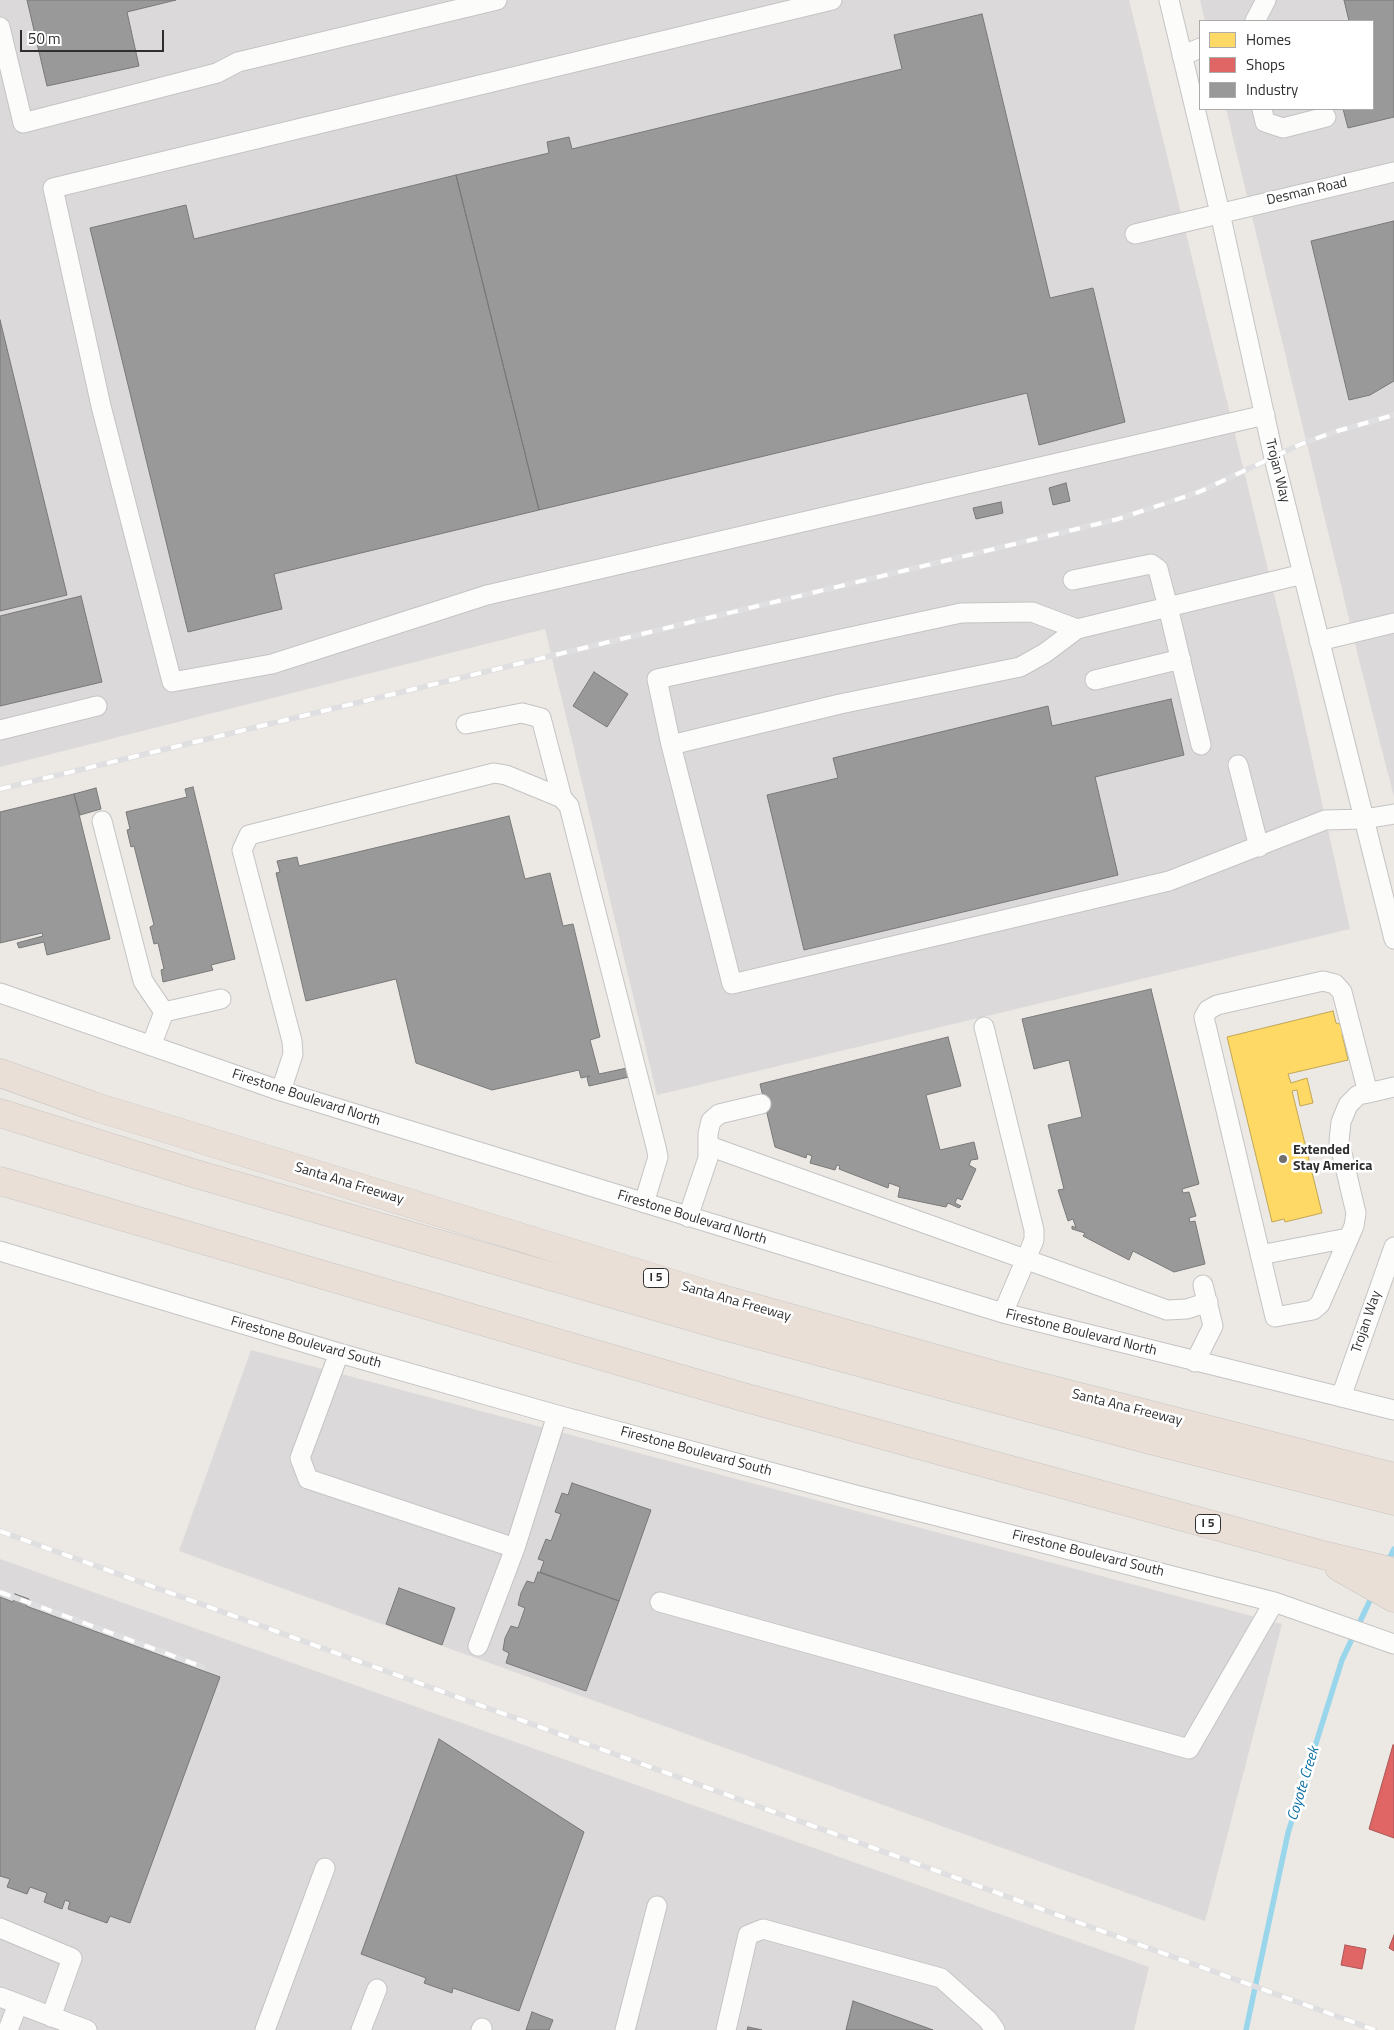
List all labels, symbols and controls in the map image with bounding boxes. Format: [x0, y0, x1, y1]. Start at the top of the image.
scale bar [22, 20, 166, 52]
legend [1199, 20, 1374, 110]
text: 50 m [28, 27, 61, 50]
text: Homes [1246, 28, 1291, 51]
text: Shops [1246, 53, 1285, 76]
text: Industry [1246, 78, 1298, 101]
street label: Desman Road [1265, 175, 1349, 209]
street label: Trojan Way [1261, 438, 1293, 504]
street label: Firestone Boulevard North [230, 1066, 382, 1130]
place label: Extended Stay America [1293, 1143, 1372, 1176]
marker: Extended Stay America [1277, 1153, 1289, 1165]
street label: Santa Ana Freeway [292, 1159, 406, 1209]
street label: Firestone Boulevard North [615, 1187, 769, 1249]
road number: I 5 [644, 1268, 668, 1288]
street label: Santa Ana Freeway [679, 1278, 793, 1326]
street label: Trojan Way [1349, 1289, 1385, 1355]
street label: Firestone Boulevard North [1004, 1306, 1158, 1360]
street label: Firestone Boulevard South [229, 1313, 383, 1373]
street label: Santa Ana Freeway [1070, 1386, 1184, 1430]
street label: Firestone Boulevard South [619, 1424, 773, 1480]
road number: I 5 [1196, 1515, 1220, 1534]
street label: Firestone Boulevard South [1010, 1527, 1166, 1581]
water label: Coyote Creek [1284, 1745, 1324, 1823]

